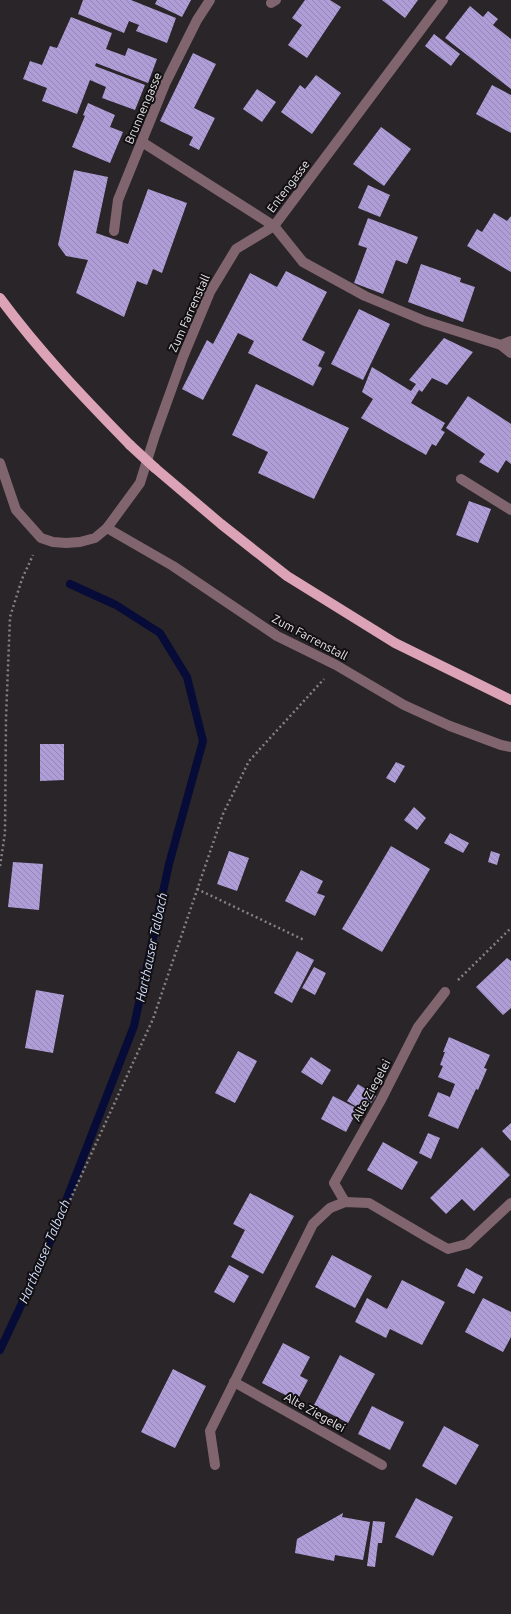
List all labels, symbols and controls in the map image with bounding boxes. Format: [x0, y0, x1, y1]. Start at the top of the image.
street label: Brunnengasse [122, 70, 164, 146]
street label: Entengasse [264, 157, 312, 215]
street label: Zum Farrenstall [166, 272, 212, 354]
street label: Zum Farrenstall [270, 612, 350, 662]
water label: Harthauser Talbach [133, 891, 169, 1003]
street label: Alte Ziegelei [349, 1057, 393, 1123]
water label: Harthauser Talbach [16, 1197, 72, 1305]
street label: Alte Ziegelei [282, 1390, 348, 1434]

